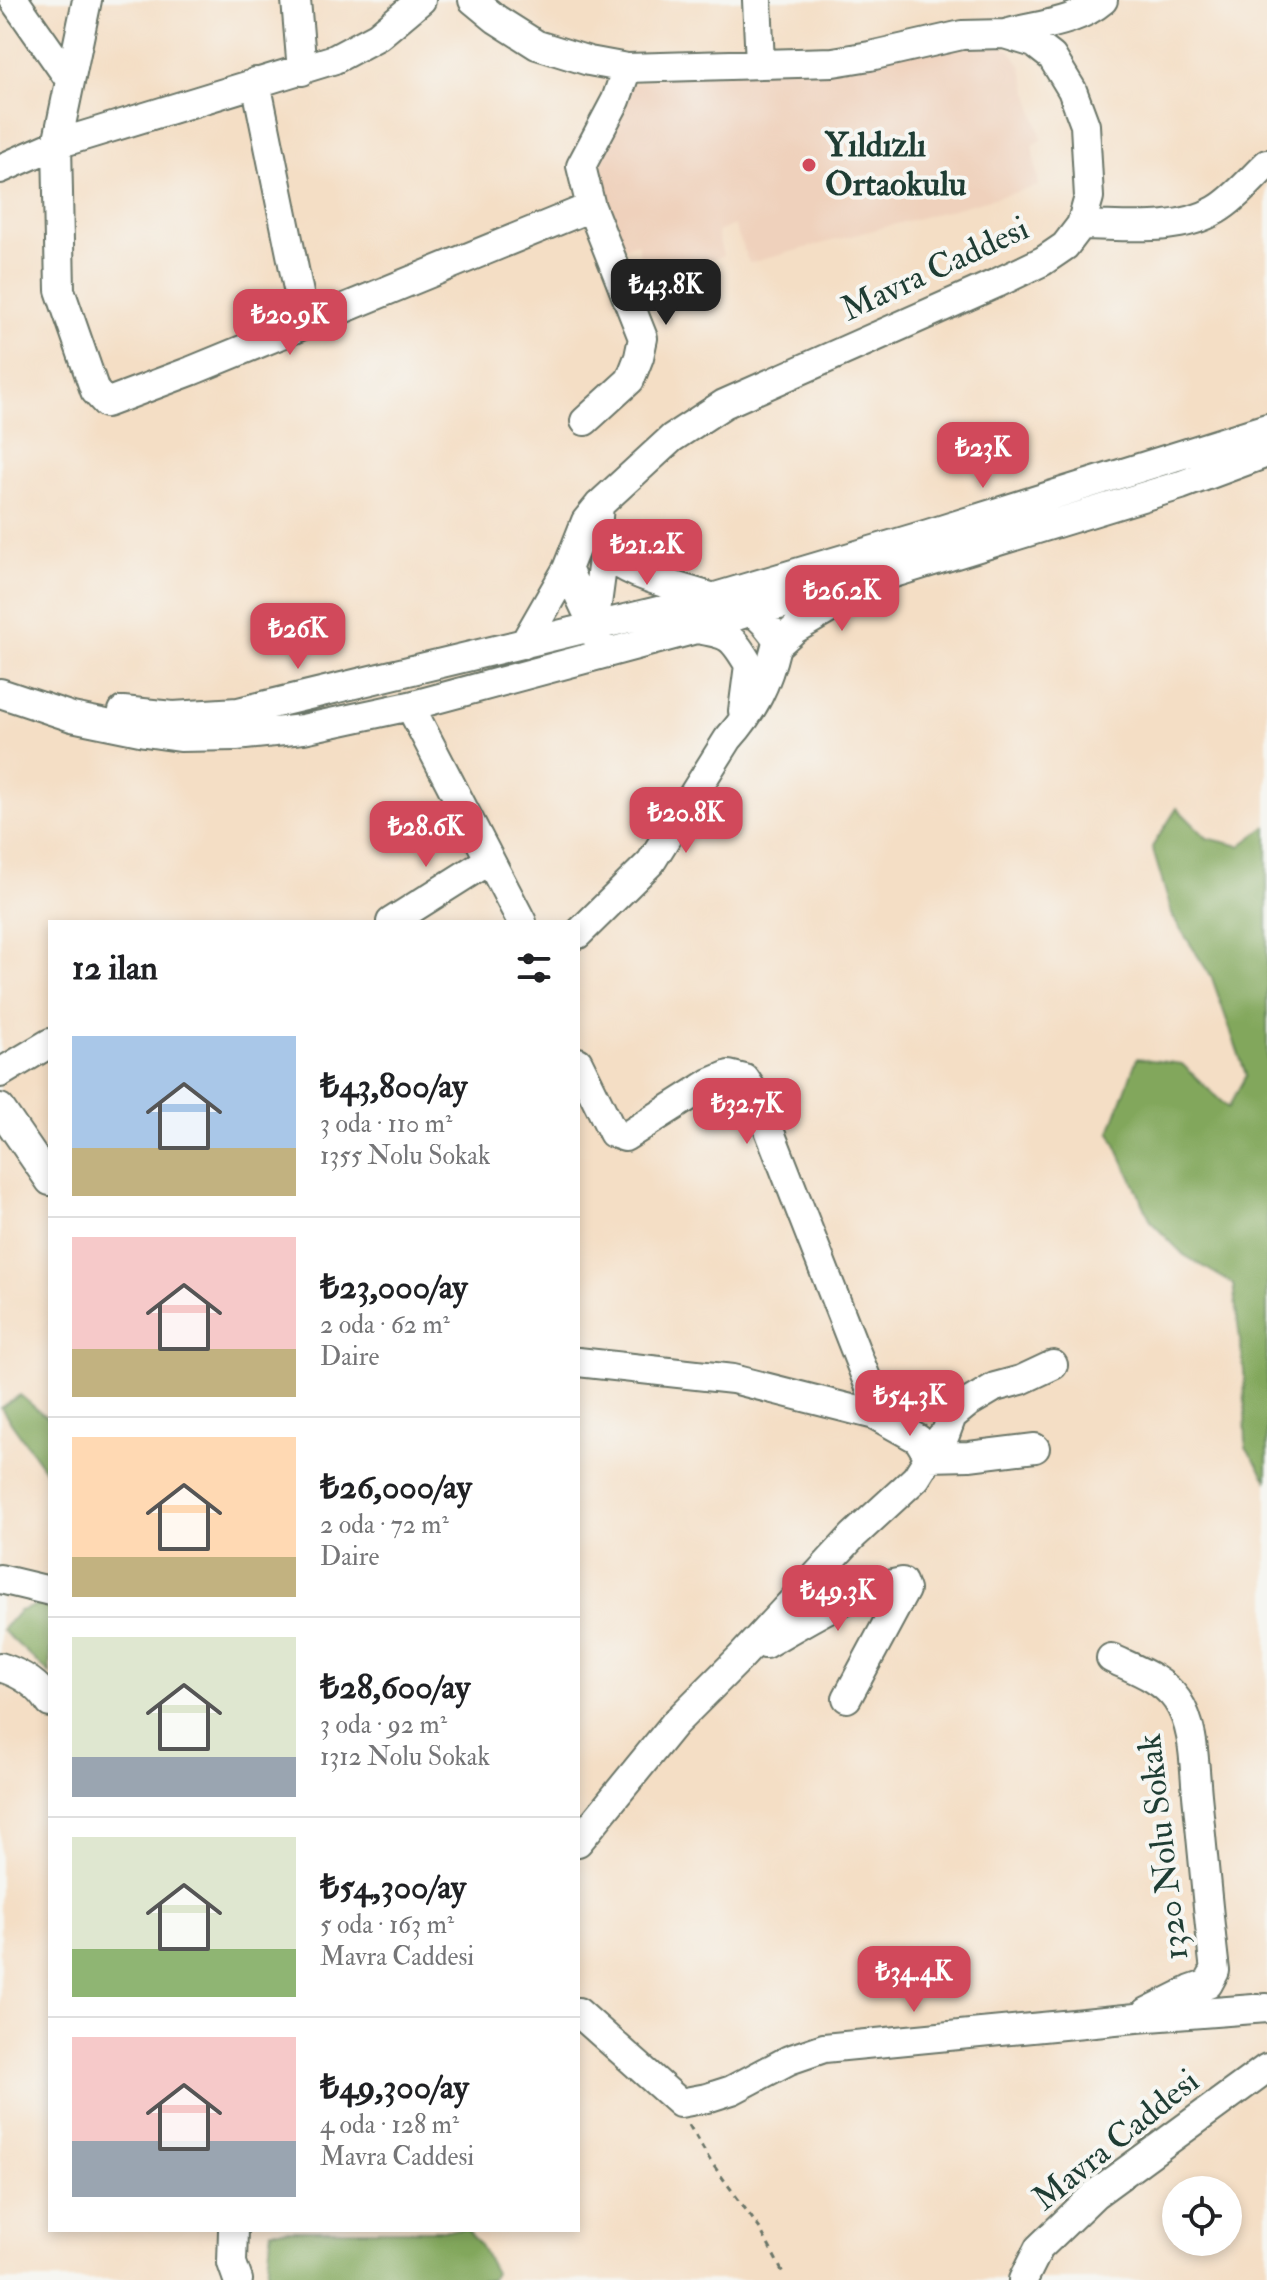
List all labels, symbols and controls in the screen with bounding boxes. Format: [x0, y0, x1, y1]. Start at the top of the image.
place label: Yıldızlı Ortaokulu [824, 124, 967, 206]
marker: Yıldızlı Ortaokulu [800, 156, 818, 174]
street label: Mavra Caddesi [835, 207, 1035, 331]
pin: ₺43.8K [601, 259, 731, 327]
text: ₺43.8K [629, 269, 703, 301]
pin: ₺20.9K [225, 289, 355, 357]
text: ₺20.9K [251, 299, 329, 331]
pin: ₺23K [936, 422, 1030, 490]
text: ₺23K [955, 432, 1011, 464]
pin: ₺21.2K [582, 519, 712, 587]
text: ₺21.2K [610, 529, 684, 561]
pin: ₺26.2K [777, 565, 907, 633]
text: ₺26.2K [803, 575, 881, 607]
pin: ₺26K [251, 603, 345, 671]
text: ₺26K [268, 613, 328, 645]
pin: ₺20.8K [621, 787, 751, 855]
text: ₺20.8K [648, 797, 724, 829]
pin: ₺28.6K [361, 801, 491, 869]
text: ₺28.6K [388, 811, 464, 843]
icon: filters [512, 946, 556, 990]
text: 12 ilan [72, 947, 158, 990]
text: ₺43,800/ay [320, 1065, 467, 1108]
icon: home [136, 1068, 232, 1164]
pin: ₺32.7K [682, 1078, 812, 1146]
text: ₺32.7K [711, 1088, 783, 1120]
text: 3 oda · 110 m² [320, 1108, 452, 1140]
text: 1355 Nolu Sokak [320, 1140, 490, 1172]
text: ₺23,000/ay [320, 1266, 468, 1309]
icon: home [136, 1269, 232, 1365]
text: 2 oda · 62 m² [320, 1309, 450, 1341]
text: Daire [320, 1341, 379, 1373]
pin: ₺54.3K [845, 1370, 975, 1438]
text: ₺54.3K [873, 1380, 947, 1412]
text: ₺26,000/ay [320, 1466, 472, 1509]
icon: home [136, 1469, 232, 1565]
text: 2 oda · 72 m² [320, 1509, 449, 1541]
text: Daire [320, 1541, 379, 1573]
pin: ₺49.3K [773, 1565, 903, 1633]
text: ₺49.3K [800, 1575, 876, 1607]
text: ₺28,600/ay [320, 1666, 470, 1709]
icon: home [136, 1669, 232, 1765]
text: 3 oda · 92 m² [320, 1709, 447, 1741]
street label: 1320 Nolu Sokak [1128, 1731, 1198, 1963]
text: 1312 Nolu Sokak [320, 1741, 490, 1773]
text: ₺54,300/ay [320, 1866, 466, 1909]
icon: home [136, 1869, 232, 1965]
text: 5 oda · 163 m² [320, 1909, 454, 1941]
text: Mavra Caddesi [320, 1941, 474, 1973]
pin: ₺34.4K [849, 1946, 979, 2014]
text: ₺34.4K [876, 1956, 952, 1988]
street label: Mavra Caddesi [1024, 2060, 1208, 2220]
text: ₺49,300/ay [320, 2066, 469, 2109]
icon: home [136, 2069, 232, 2165]
text: 4 oda · 128 m² [320, 2109, 459, 2141]
text: Mavra Caddesi [320, 2141, 474, 2173]
map controls [1162, 2176, 1242, 2256]
button: locate [1162, 2176, 1242, 2256]

